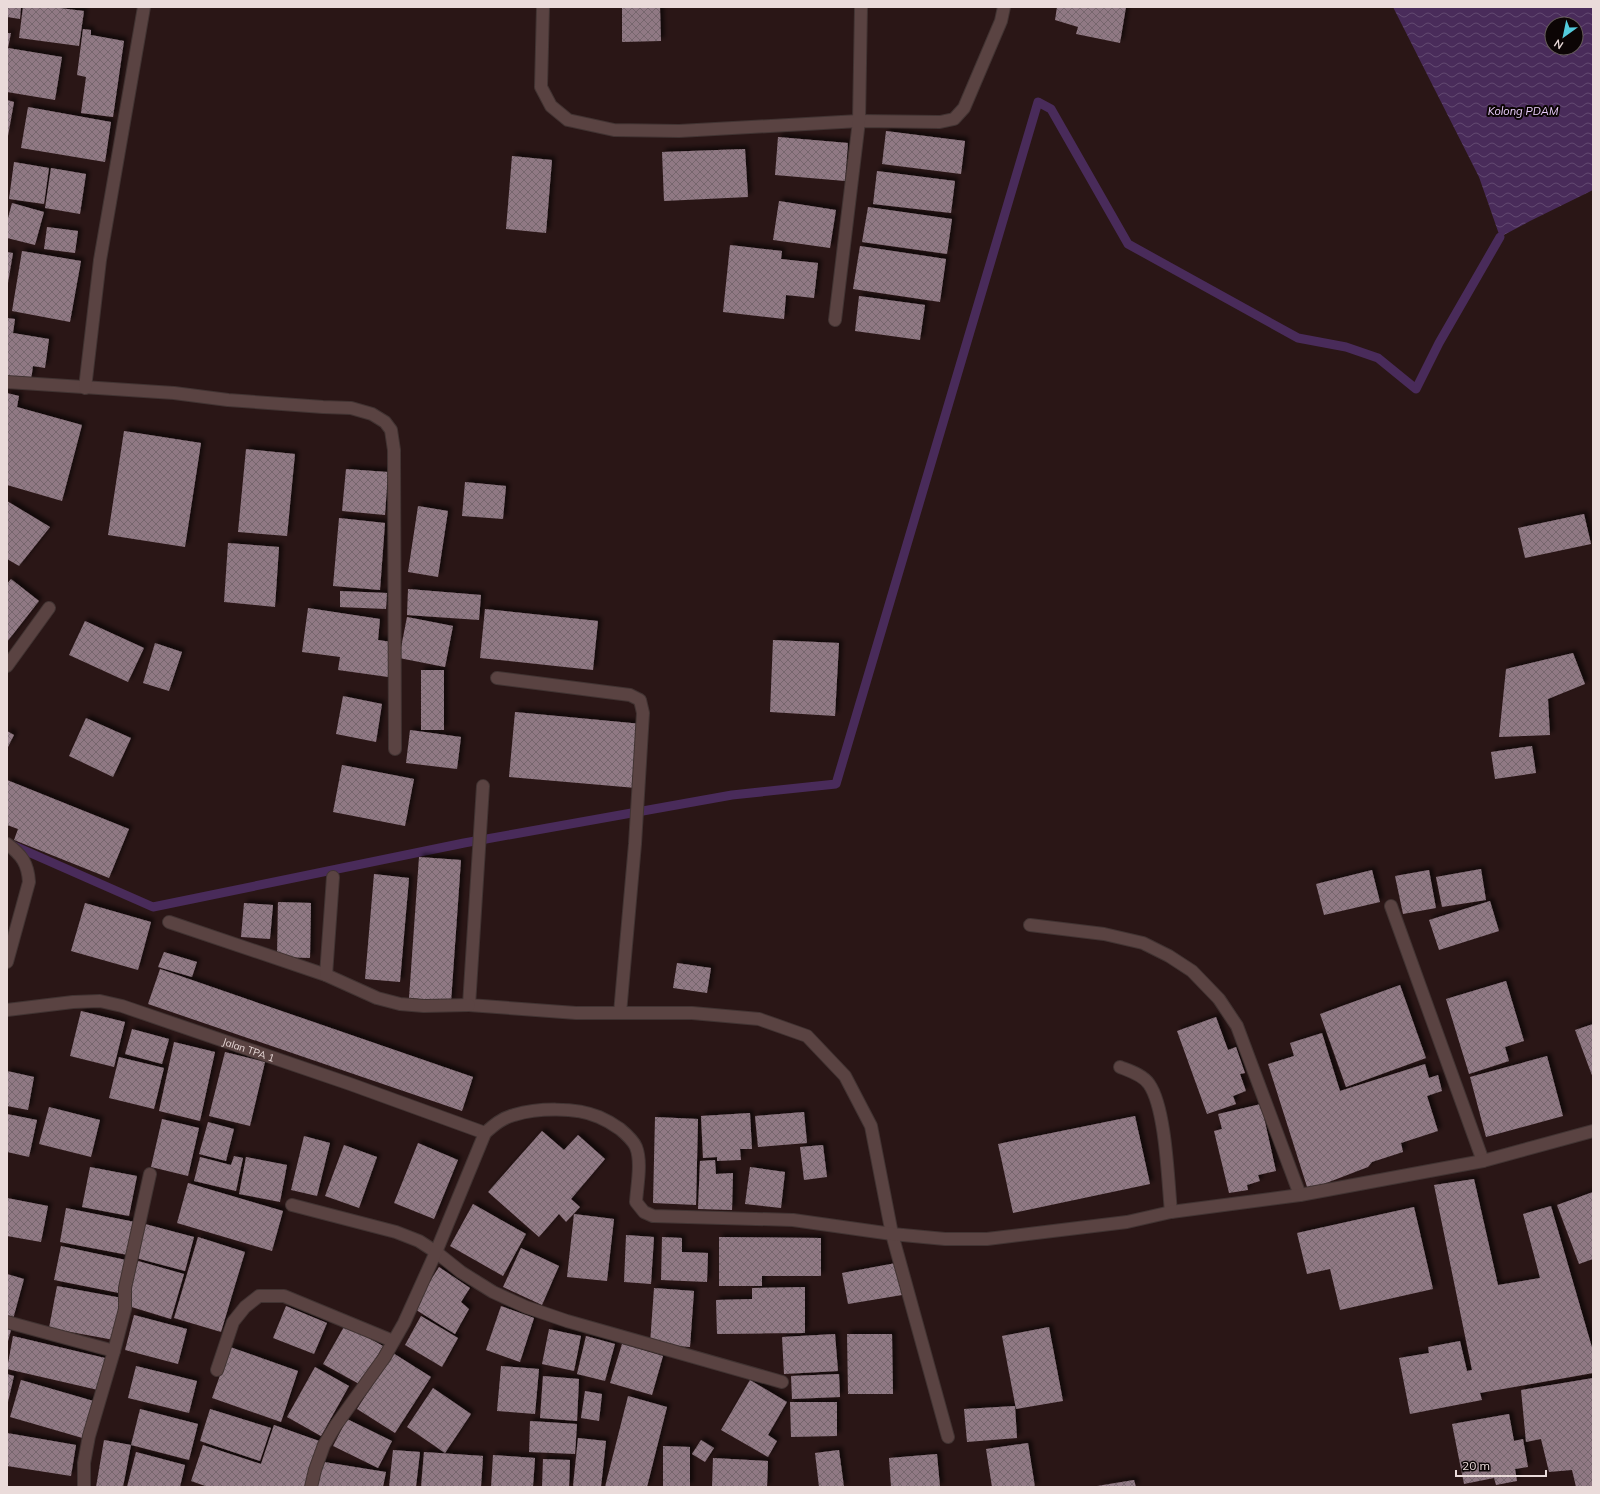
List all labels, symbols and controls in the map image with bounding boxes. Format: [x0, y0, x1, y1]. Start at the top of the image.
north arrow [1544, 16, 1584, 56]
text: N [1551, 36, 1566, 53]
water label: Kolong PDAM [1488, 104, 1559, 118]
street label: Jalan TPA 1 [221, 1035, 276, 1065]
scale bar [1456, 1452, 1546, 1478]
text: 20 m [1462, 1458, 1490, 1473]

